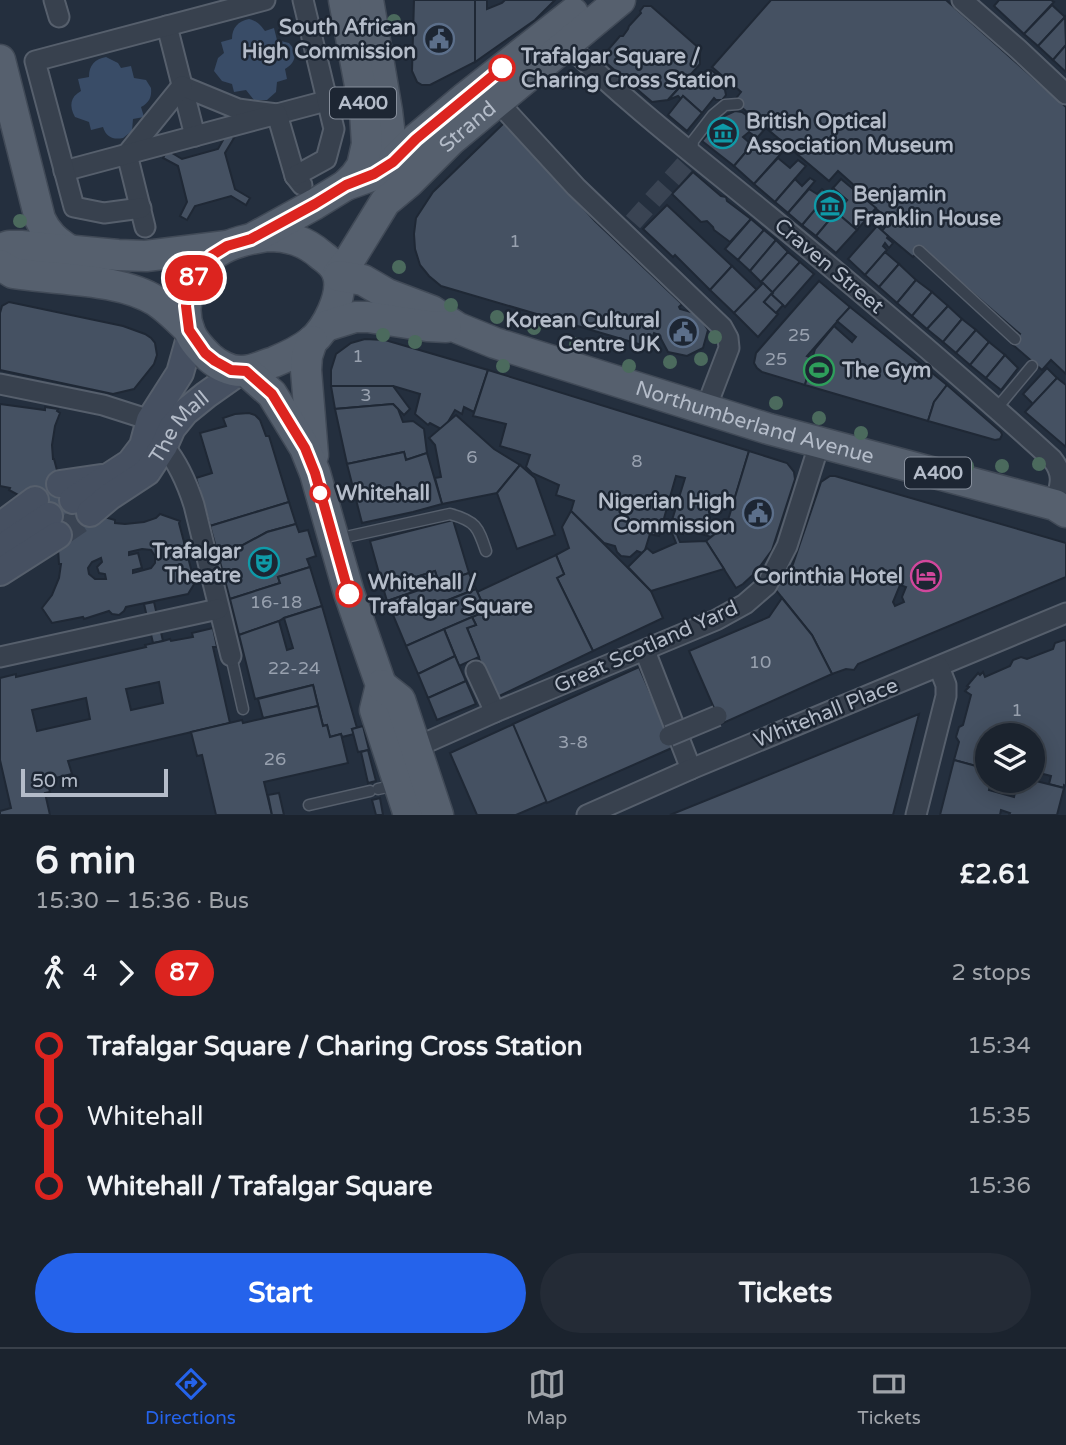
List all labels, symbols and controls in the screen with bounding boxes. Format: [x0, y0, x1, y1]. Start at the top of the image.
place label: South African High Commission [242, 15, 416, 64]
public building icon: South African High Commission [422, 22, 456, 56]
place label: Trafalgar Square / Charing Cross Station [520, 44, 736, 93]
marker: Trafalgar Square / Charing Cross Station [489, 55, 515, 81]
road number: A400 [330, 88, 396, 118]
street label: Strand [434, 96, 501, 157]
place label: British Optical Association Museum [746, 109, 954, 158]
museum icon: British Optical Association Museum [706, 116, 740, 150]
place label: Benjamin Franklin House [853, 182, 1001, 231]
museum icon: Benjamin Franklin House [813, 189, 847, 223]
street label: Craven Street [769, 213, 889, 319]
house number: 1 [509, 230, 521, 252]
line badge: 87 [162, 255, 226, 301]
text: 87 [179, 263, 209, 292]
place label: Korean Cultural Centre UK [505, 308, 660, 357]
public building icon: Korean Cultural Centre UK [666, 315, 700, 349]
house number: 25 [788, 324, 810, 346]
house number: 1 [352, 345, 364, 367]
house number: 25 [765, 348, 787, 370]
sports icon: The Gym [802, 353, 836, 387]
place label: The Gym [841, 358, 931, 383]
street label: Northumberland Avenue [633, 375, 877, 469]
house number: 3 [360, 384, 372, 406]
street label: The Mall [144, 385, 214, 468]
house number: 6 [466, 446, 478, 468]
house number: 8 [631, 450, 643, 472]
road number: A400 [905, 458, 971, 488]
place label: Whitehall [336, 481, 430, 506]
marker: Whitehall [310, 483, 330, 503]
place label: Nigerian High Commission [598, 489, 735, 538]
public building icon: Nigerian High Commission [741, 496, 775, 530]
place label: Trafalgar Theatre [151, 539, 242, 588]
theatre icon: Trafalgar Theatre [247, 546, 281, 580]
hotel icon: Corinthia Hotel [909, 559, 943, 593]
place label: Corinthia Hotel [754, 564, 903, 589]
place label: Whitehall / Trafalgar Square [367, 570, 533, 619]
marker: Whitehall / Trafalgar Square [336, 581, 362, 607]
house number: 16-18 [250, 591, 302, 613]
street label: Great Scotland Yard [550, 595, 742, 699]
house number: 10 [749, 651, 771, 673]
house number: 22-24 [268, 657, 320, 679]
street label: Whitehall Place [750, 673, 902, 753]
house number: 1 [1011, 699, 1023, 721]
map controls [975, 723, 1045, 793]
button: layers [975, 723, 1045, 793]
house number: 3-8 [558, 731, 588, 753]
house number: 26 [264, 748, 286, 770]
scale bar [21, 766, 168, 798]
text: 50 m [32, 770, 78, 792]
text: 6 min [35, 838, 136, 884]
text: £2.61 [960, 859, 1031, 890]
text: 15:30 – 15:36 · Bus [35, 887, 249, 915]
icon: walk [35, 954, 73, 992]
icon: forward [107, 954, 145, 992]
text: 87 [169, 958, 200, 987]
text: 4 [83, 959, 97, 987]
text: 2 stops [951, 959, 1031, 987]
text: Trafalgar Square / Charing Cross Station [87, 1031, 583, 1062]
text: 15:34 [967, 1032, 1031, 1060]
text: Whitehall [87, 1101, 203, 1132]
text: 15:35 [967, 1102, 1031, 1130]
text: Whitehall / Trafalgar Square [87, 1171, 433, 1202]
text: 15:36 [967, 1172, 1031, 1200]
button: Start [35, 1253, 526, 1333]
button: Tickets [540, 1253, 1031, 1333]
tab: Directions [145, 1365, 236, 1429]
tab: Map [526, 1365, 567, 1429]
tab: Tickets [857, 1365, 921, 1429]

